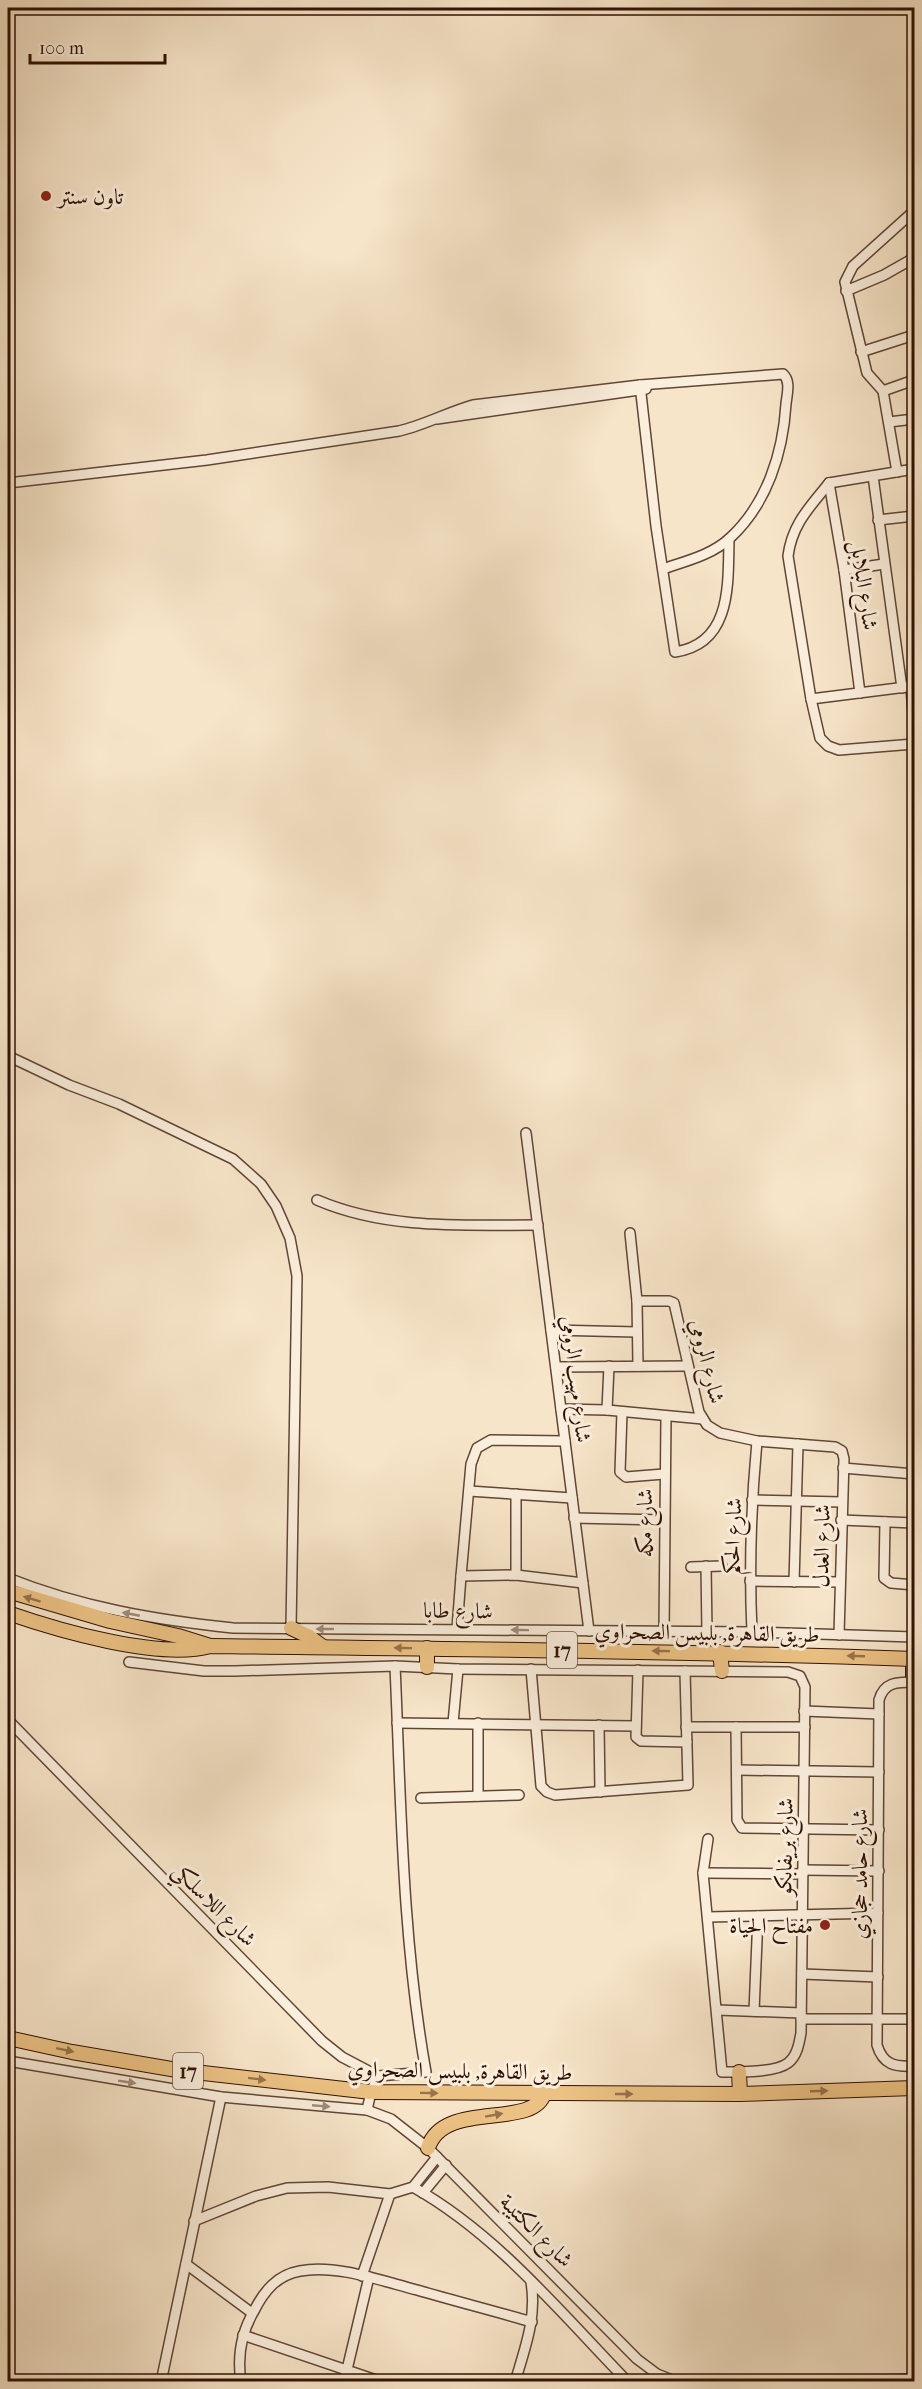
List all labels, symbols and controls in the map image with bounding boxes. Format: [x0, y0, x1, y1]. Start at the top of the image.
scale bar [30, 27, 165, 65]
text: 100 m [39, 38, 84, 59]
place label: تاون سنتر [56, 184, 124, 210]
marker: تاون سنتر [39, 189, 53, 203]
street label: شارع البلابل [840, 539, 883, 632]
street label: شارع مهيب الرومي [550, 1314, 597, 1445]
street label: شارع الرومي [679, 1316, 730, 1408]
street label: شارع مكه [632, 1488, 663, 1558]
street label: شارع الحكم [719, 1497, 754, 1575]
street label: شارع العدل [808, 1504, 841, 1588]
one-way arrow [23, 1594, 41, 1603]
street label: شارع طابا [423, 1597, 493, 1630]
one-way arrow [122, 1609, 141, 1618]
street label: طريق القاهرة, بلبيس الصحراوي [594, 1618, 820, 1652]
one-way arrow [316, 1624, 335, 1634]
one-way arrow [511, 1625, 530, 1635]
road number: 17 [547, 1632, 577, 1668]
one-way arrow [394, 1643, 413, 1653]
one-way arrow [652, 1647, 671, 1656]
one-way arrow [847, 1652, 866, 1661]
street label: شارع بريفابكو [771, 1798, 804, 1898]
street label: شارع حامد حجازي [847, 1808, 878, 1940]
street label: شارع اللاسلكي [162, 1857, 262, 1957]
place label: مفتاح الحياة [729, 1913, 813, 1945]
marker: مفتاح الحياة [818, 1918, 832, 1932]
one-way arrow [55, 2046, 74, 2056]
road number: 17 [173, 2053, 203, 2089]
street label: طريق القاهرة, بلبيس الصحراوي [347, 2056, 573, 2090]
one-way arrow [248, 2074, 267, 2084]
one-way arrow [118, 2077, 137, 2086]
one-way arrow [810, 2087, 829, 2096]
one-way arrow [420, 2088, 439, 2098]
one-way arrow [615, 2089, 634, 2099]
one-way arrow [311, 2101, 330, 2111]
one-way arrow [485, 2110, 504, 2119]
street label: شارع الكتيبة [491, 2189, 578, 2276]

